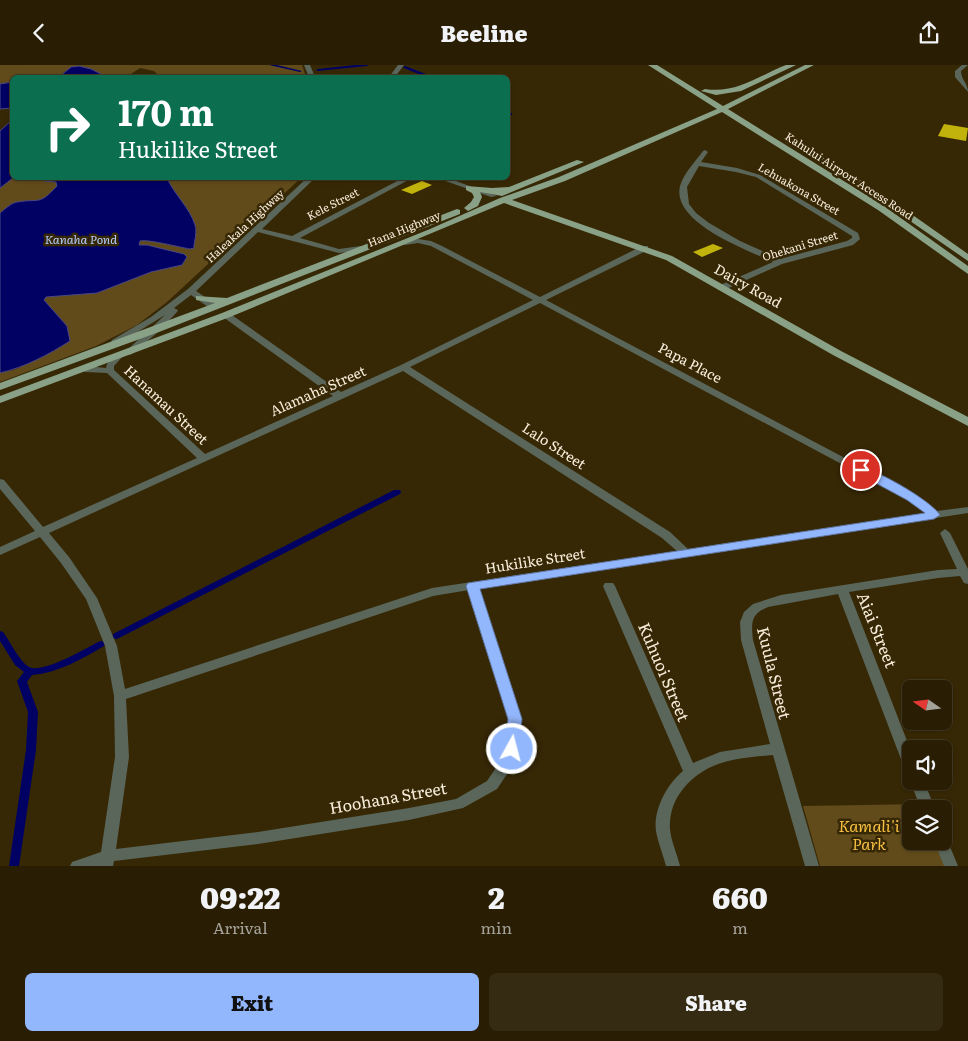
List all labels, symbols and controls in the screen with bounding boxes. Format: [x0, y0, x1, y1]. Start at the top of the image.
text: Beeline [440, 16, 528, 49]
icon: back [25, 19, 53, 47]
icon: share [915, 19, 943, 47]
text: 170 m [118, 85, 214, 137]
icon: right [35, 95, 100, 160]
street label: Kahului Airport Access Road [782, 128, 917, 223]
text: Hukilike Street [118, 132, 277, 165]
street label: Lehuakona Street [756, 158, 844, 218]
street label: Kele Street [304, 183, 362, 223]
street label: Haleakala Highway [202, 184, 287, 266]
street label: Hana Highway [365, 206, 443, 250]
street label: Ohekani Street [760, 226, 840, 264]
water label: Kanaha Pond [45, 230, 117, 248]
street label: Dairy Road [711, 258, 786, 312]
street label: Papa Place [655, 337, 726, 387]
street label: Hanamau Street [120, 360, 213, 449]
street label: Alamaha Street [266, 360, 369, 420]
street label: Lalo Street [519, 417, 590, 473]
pin [840, 449, 882, 491]
icon: arrive [847, 456, 875, 484]
street label: Hukilike Street [483, 542, 587, 578]
street label: Aiai Street [852, 588, 904, 672]
street label: Kuhuoi Street [633, 618, 697, 725]
street label: Kuula Street [752, 624, 798, 722]
north arrow [902, 680, 952, 730]
map controls [902, 680, 952, 850]
position arrow [485, 722, 537, 774]
button: sound [902, 740, 952, 790]
street label: Hoohana Street [327, 775, 449, 819]
button: layers [902, 800, 952, 850]
park label: Kamali'i Park [839, 813, 900, 855]
text: 09:22 [200, 874, 280, 918]
text: 2 [488, 874, 505, 918]
text: 660 [712, 874, 768, 918]
text: Arrival [213, 915, 268, 939]
text: min [481, 915, 512, 939]
text: m [732, 915, 748, 939]
button: Exit [25, 973, 479, 1031]
button: Share [489, 973, 943, 1031]

